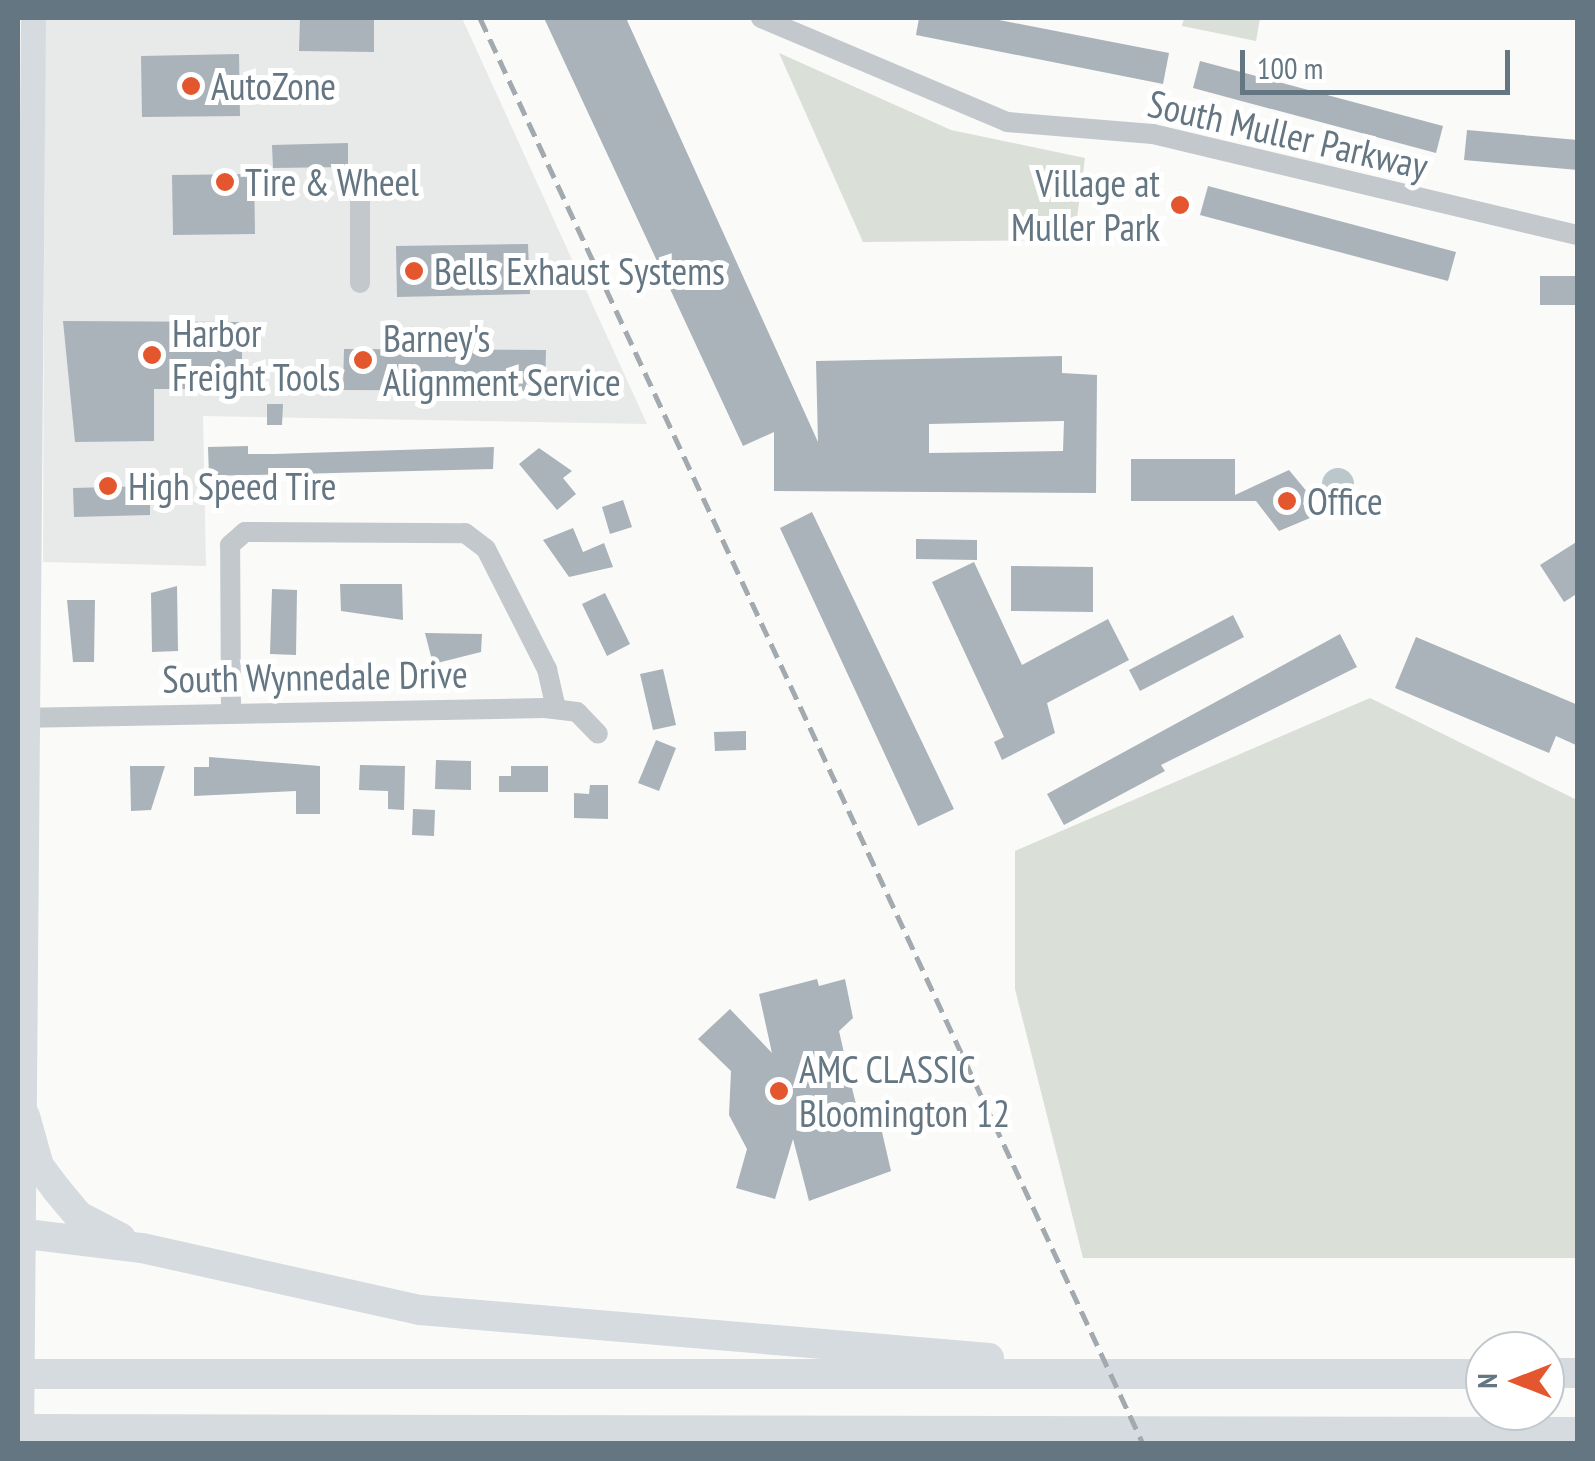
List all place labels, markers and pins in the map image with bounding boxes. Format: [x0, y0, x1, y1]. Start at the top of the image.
place label: AutoZone [211, 63, 336, 109]
marker: AutoZone [180, 75, 202, 97]
place label: Tire & Wheel [245, 159, 420, 205]
place label: Village at Muller Park [1011, 160, 1160, 250]
marker: Tire & Wheel [214, 171, 236, 193]
marker: Village at Muller Park [1169, 194, 1191, 216]
place label: Bells Exhaust Systems [434, 248, 725, 294]
marker: Bells Exhaust Systems [403, 260, 425, 282]
place label: Harbor Freight Tools [172, 310, 341, 399]
place label: Barney's Alignment Service [383, 315, 621, 404]
marker: Harbor Freight Tools [141, 344, 163, 366]
marker: Barney's Alignment Service [352, 349, 374, 371]
place label: High Speed Tire [128, 463, 338, 509]
marker: High Speed Tire [97, 475, 119, 497]
place label: Office [1307, 478, 1383, 524]
marker: Office [1276, 490, 1298, 512]
place label: AMC CLASSIC Bloomington 12 [799, 1046, 1010, 1136]
marker: AMC CLASSIC Bloomington 12 [768, 1080, 790, 1102]

